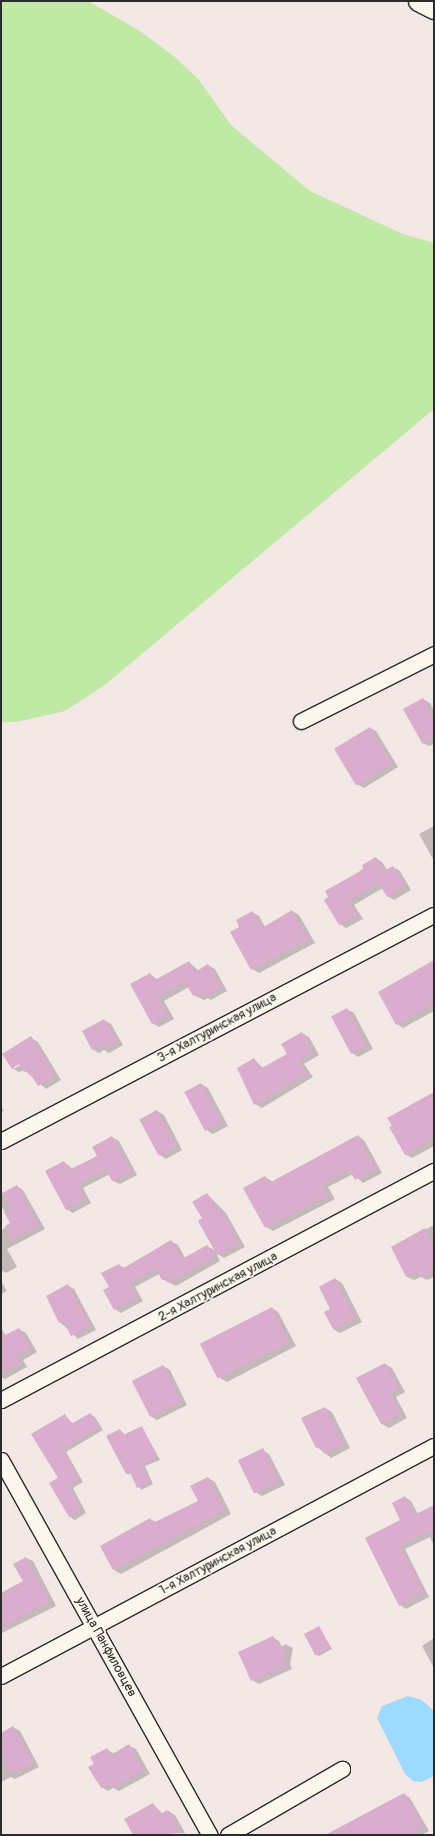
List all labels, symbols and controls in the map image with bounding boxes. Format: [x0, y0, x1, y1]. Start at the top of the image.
street label: 3-я Халтуринская улица [155, 990, 279, 1066]
street label: 2-я Халтуринская улица [156, 1249, 280, 1325]
street label: 1-я Халтуринская улица [157, 1523, 279, 1599]
street label: улица Панфиловцев [72, 1594, 140, 1700]

